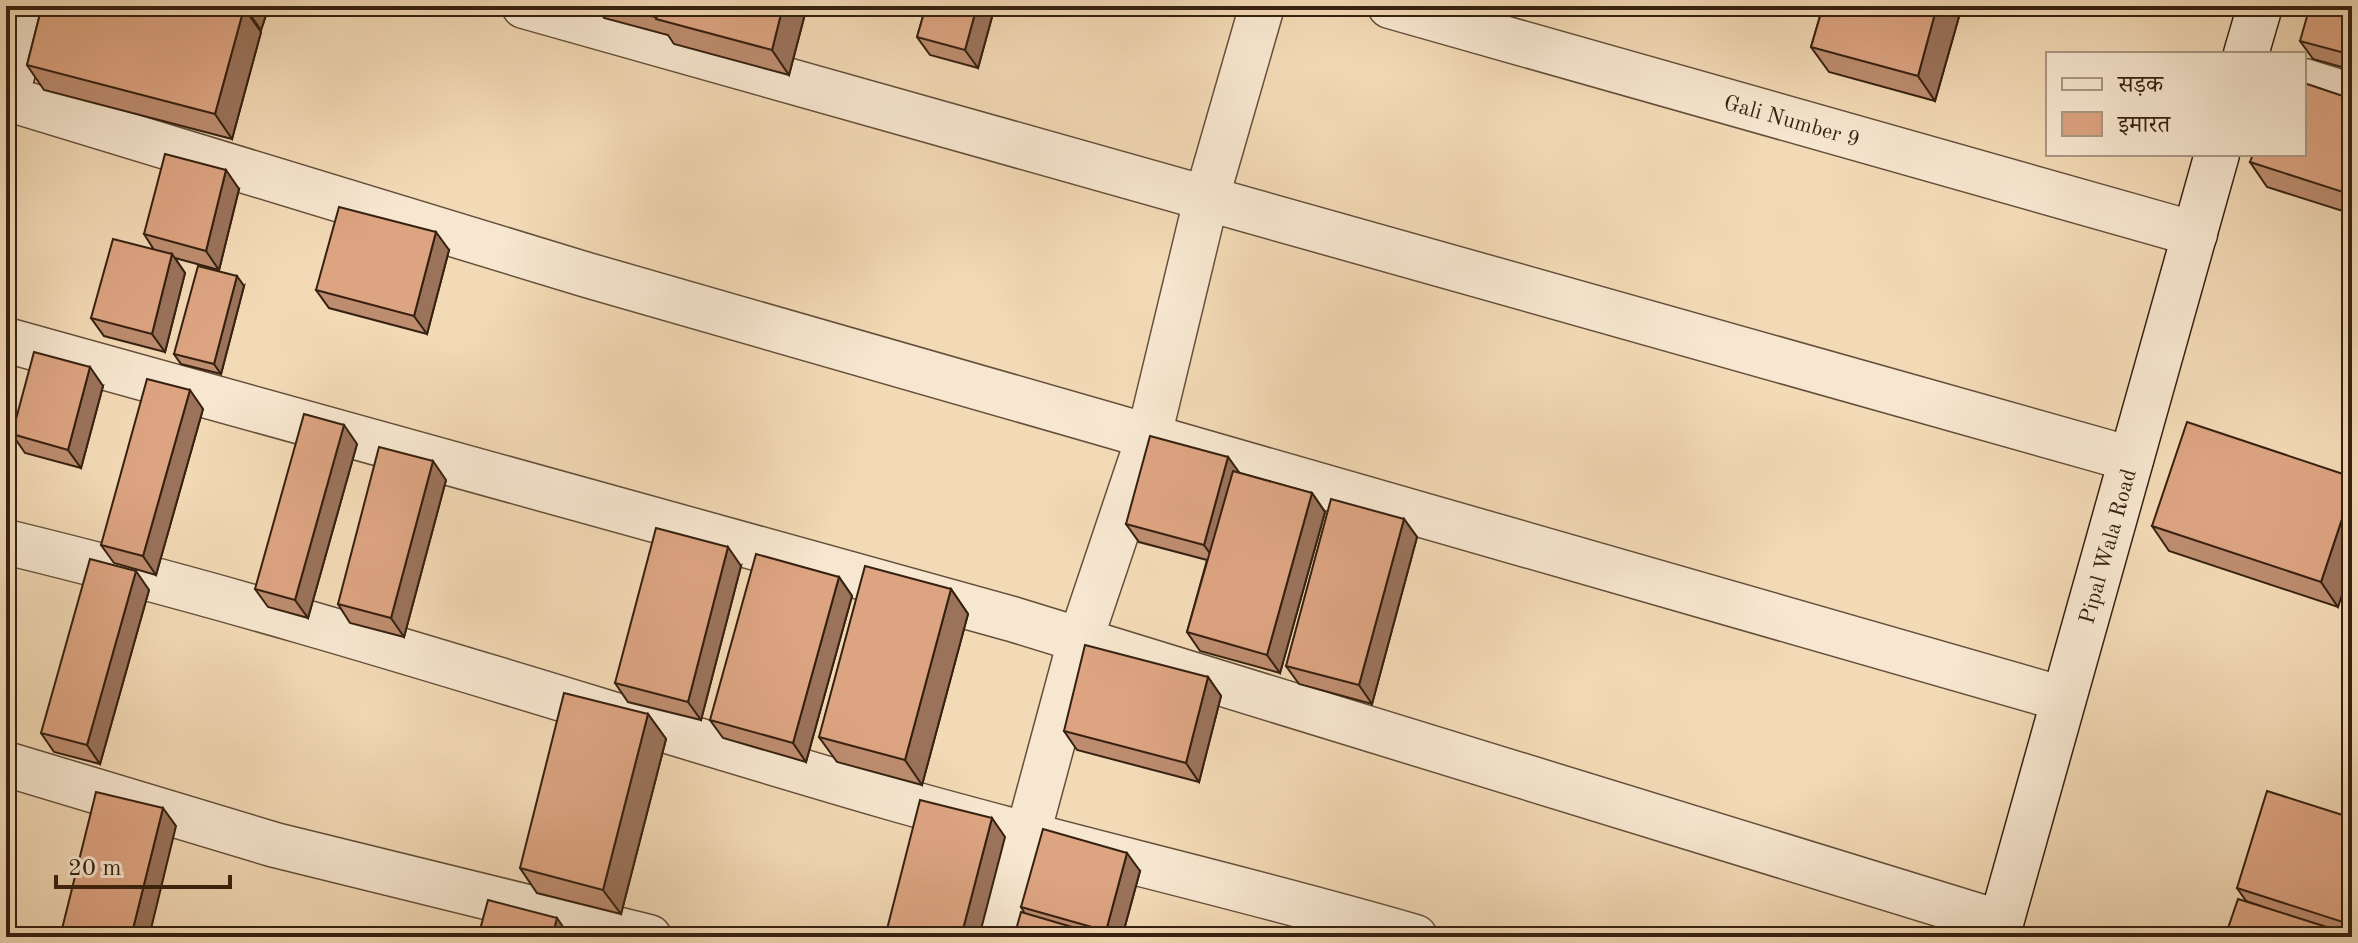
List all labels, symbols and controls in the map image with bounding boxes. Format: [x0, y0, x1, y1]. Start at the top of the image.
legend [2046, 52, 2306, 156]
text: सड़क [2117, 74, 2165, 98]
street label: Gali Number 9 [1721, 92, 1862, 152]
text: इमारत [2117, 114, 2171, 138]
street label: Pipal Wala Road [2077, 467, 2141, 627]
scale bar [56, 839, 230, 889]
text: 20 m [68, 857, 122, 881]

